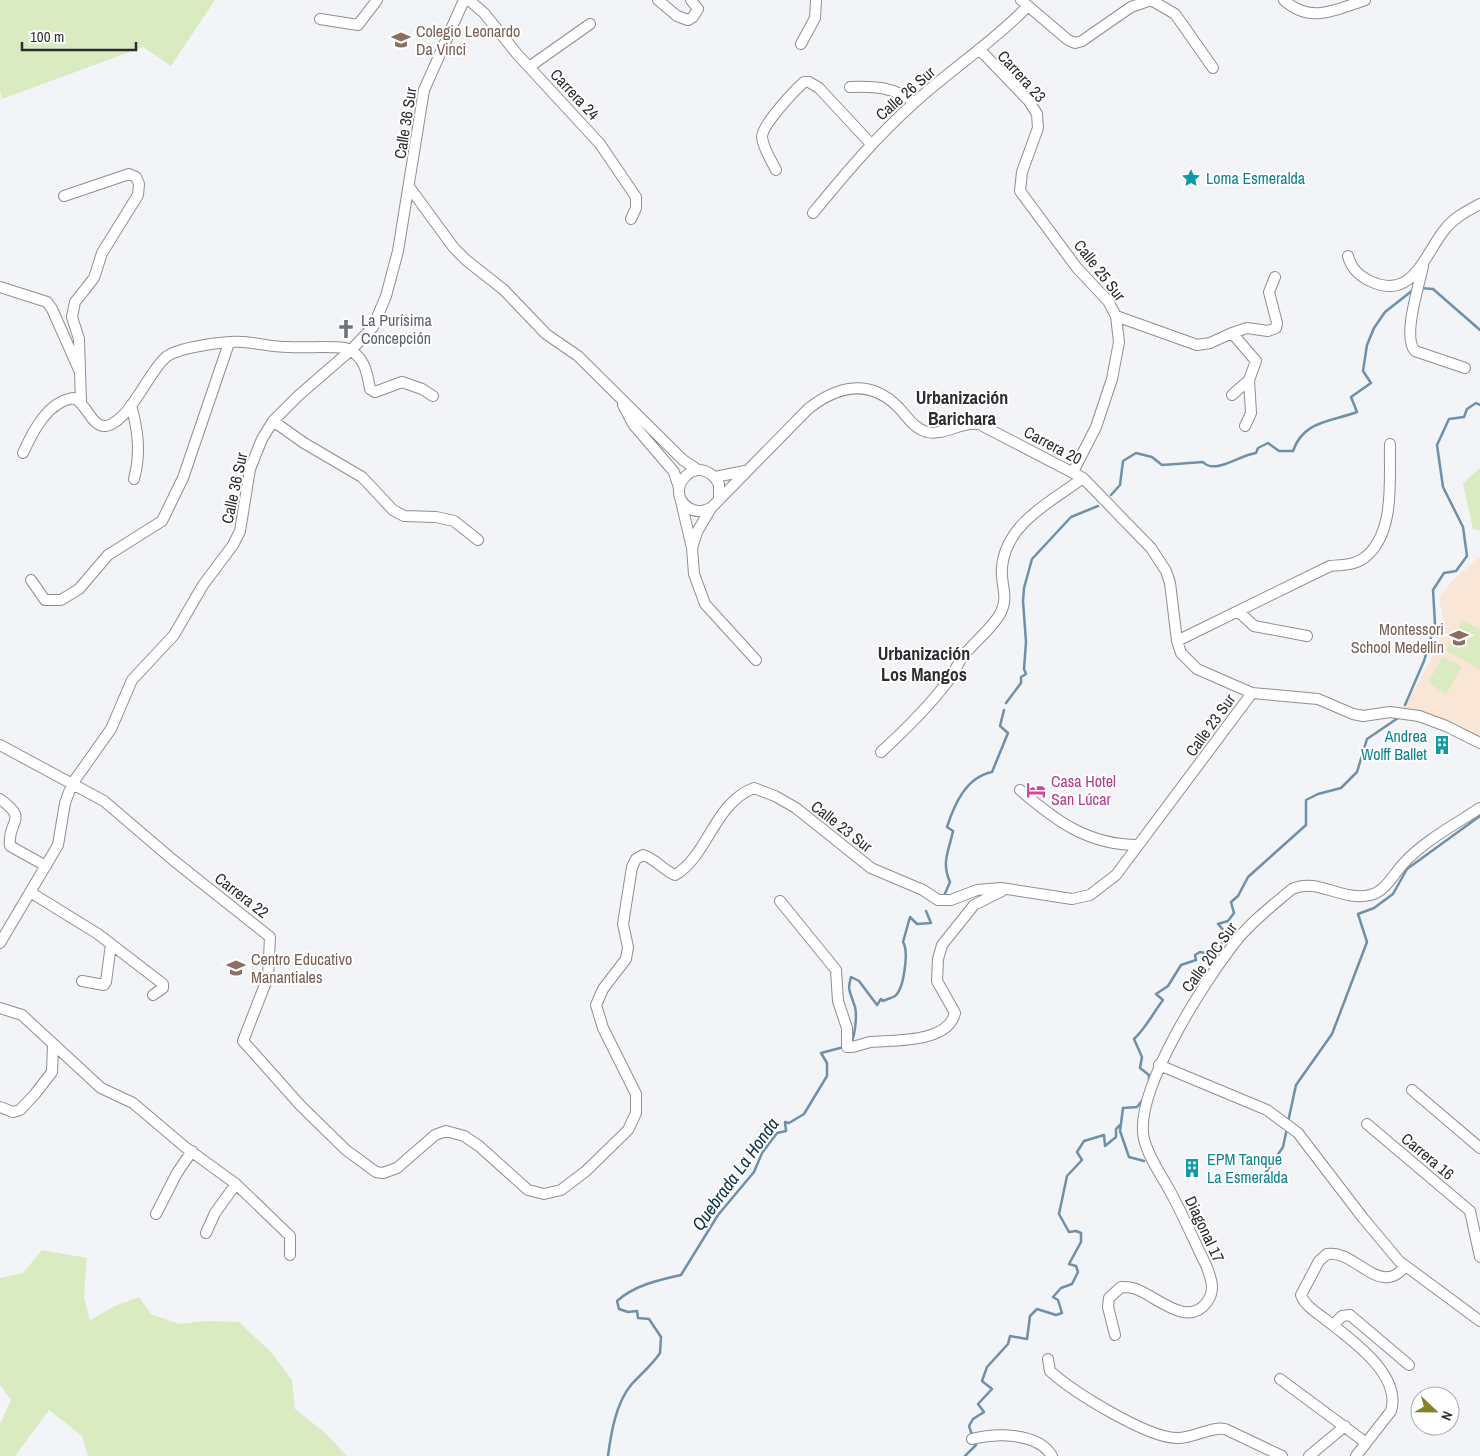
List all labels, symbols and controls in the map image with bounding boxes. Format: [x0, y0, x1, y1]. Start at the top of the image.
scale bar [22, 20, 136, 52]
place label: Colegio Leonardo Da Vinci [416, 20, 520, 60]
text: 100 m [30, 26, 64, 47]
school or university icon: Colegio Leonardo Da Vinci [390, 29, 412, 51]
street label: Carrera 23 [993, 45, 1051, 107]
street label: Calle 26 Sur [871, 61, 940, 125]
street label: Carrera 24 [546, 64, 604, 124]
street label: Calle 36 Sur [388, 85, 422, 160]
place icon: Loma Esmeralda [1180, 167, 1202, 189]
place label: Loma Esmeralda [1206, 167, 1306, 189]
street label: Calle 25 Sur [1069, 235, 1131, 306]
place label: La Purísima Concepción [361, 309, 432, 349]
church icon: La Purísima Concepción [335, 318, 357, 340]
district label: Urbanización Barichara [916, 385, 1008, 431]
street label: Carrera 20 [1020, 421, 1086, 469]
street label: Calle 36 Sur [216, 450, 252, 526]
place label: Montessori School Medellín [1351, 618, 1444, 658]
school or university icon: Montessori School Medellín [1448, 627, 1470, 649]
district label: Urbanización Los Mangos [878, 641, 970, 687]
street label: Calle 23 Sur [1180, 689, 1240, 761]
place label: Andrea Wolff Ballet [1361, 725, 1428, 765]
building icon: Andrea Wolff Ballet [1431, 734, 1453, 756]
place label: Casa Hotel San Lúcar [1051, 770, 1116, 810]
hotel icon: Casa Hotel San Lúcar [1025, 779, 1047, 801]
street label: Calle 23 Sur [807, 795, 878, 857]
street label: Carrera 22 [211, 867, 273, 923]
street label: Calle 20C Sur [1176, 917, 1242, 997]
place label: Centro Educativo Manantiales [251, 948, 352, 988]
school or university icon: Centro Educativo Manantiales [225, 957, 247, 979]
water label: Quebrada La Honda [686, 1113, 784, 1235]
street label: Carrera 16 [1397, 1127, 1459, 1185]
place label: EPM Tanque La Esmeralda [1207, 1148, 1289, 1188]
building icon: EPM Tanque La Esmeralda [1181, 1157, 1203, 1179]
street label: Diagonal 17 [1180, 1192, 1230, 1266]
north arrow [1410, 1386, 1460, 1436]
text: N [1437, 1409, 1457, 1423]

